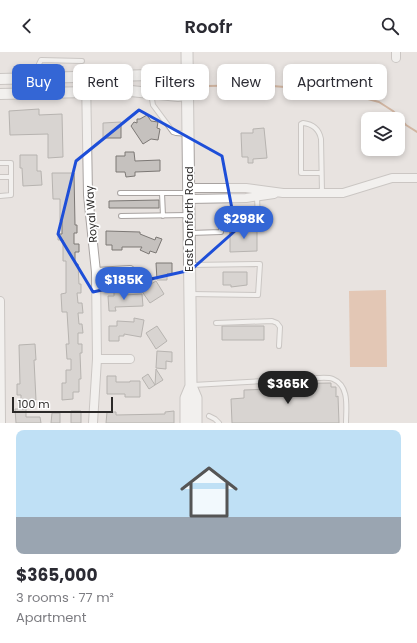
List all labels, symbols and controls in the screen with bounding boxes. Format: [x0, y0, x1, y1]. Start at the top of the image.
text: Roofr [185, 14, 233, 39]
icon: back [16, 15, 38, 37]
icon: search [379, 15, 401, 37]
chip: Buy [12, 64, 65, 100]
chip: Rent [73, 64, 133, 100]
chip: Filters [141, 64, 209, 100]
chip: New [217, 64, 275, 100]
chip: Apartment [283, 64, 387, 100]
map controls [361, 112, 405, 156]
button: layers [361, 112, 405, 156]
street label: East Danforth Road [181, 166, 197, 272]
street label: Royal Way [81, 184, 101, 243]
pin: $298K [216, 206, 272, 240]
text: $298K [223, 209, 265, 228]
pin: $185K [96, 267, 152, 301]
text: $185K [104, 270, 144, 289]
pin: $365K [260, 371, 316, 405]
text: $365K [267, 374, 309, 393]
scale bar [12, 395, 113, 414]
text: 100 m [18, 396, 50, 412]
icon: home [173, 456, 245, 528]
text: $365,000 [16, 563, 97, 587]
text: 3 rooms · 77 m² [16, 588, 114, 607]
text: Apartment [16, 608, 86, 627]

